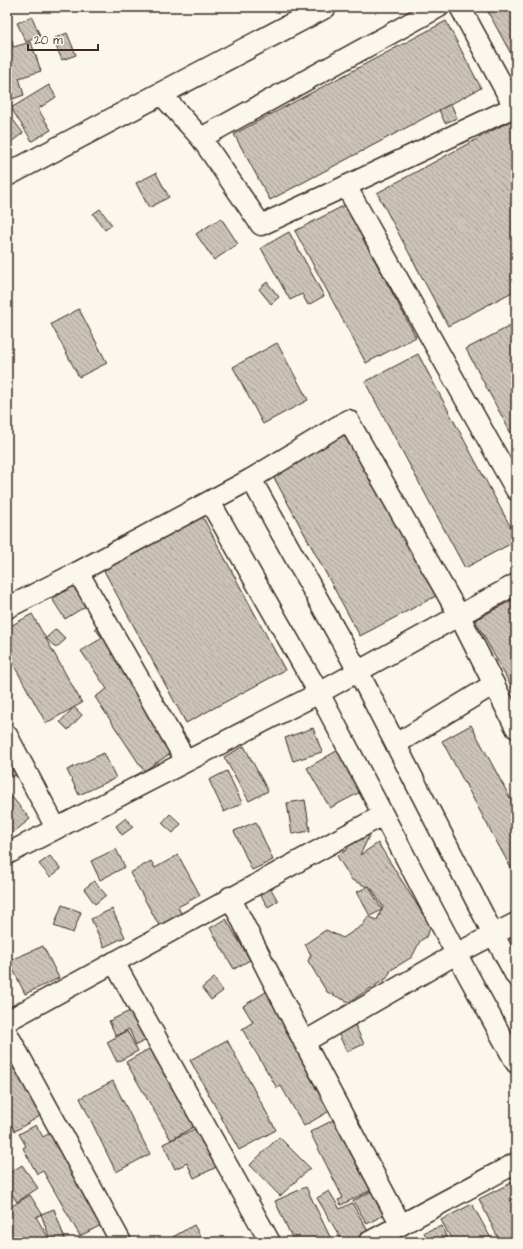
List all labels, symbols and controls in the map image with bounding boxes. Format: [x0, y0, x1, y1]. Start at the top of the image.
scale bar [28, 26, 98, 52]
text: 20 m [34, 32, 63, 49]

